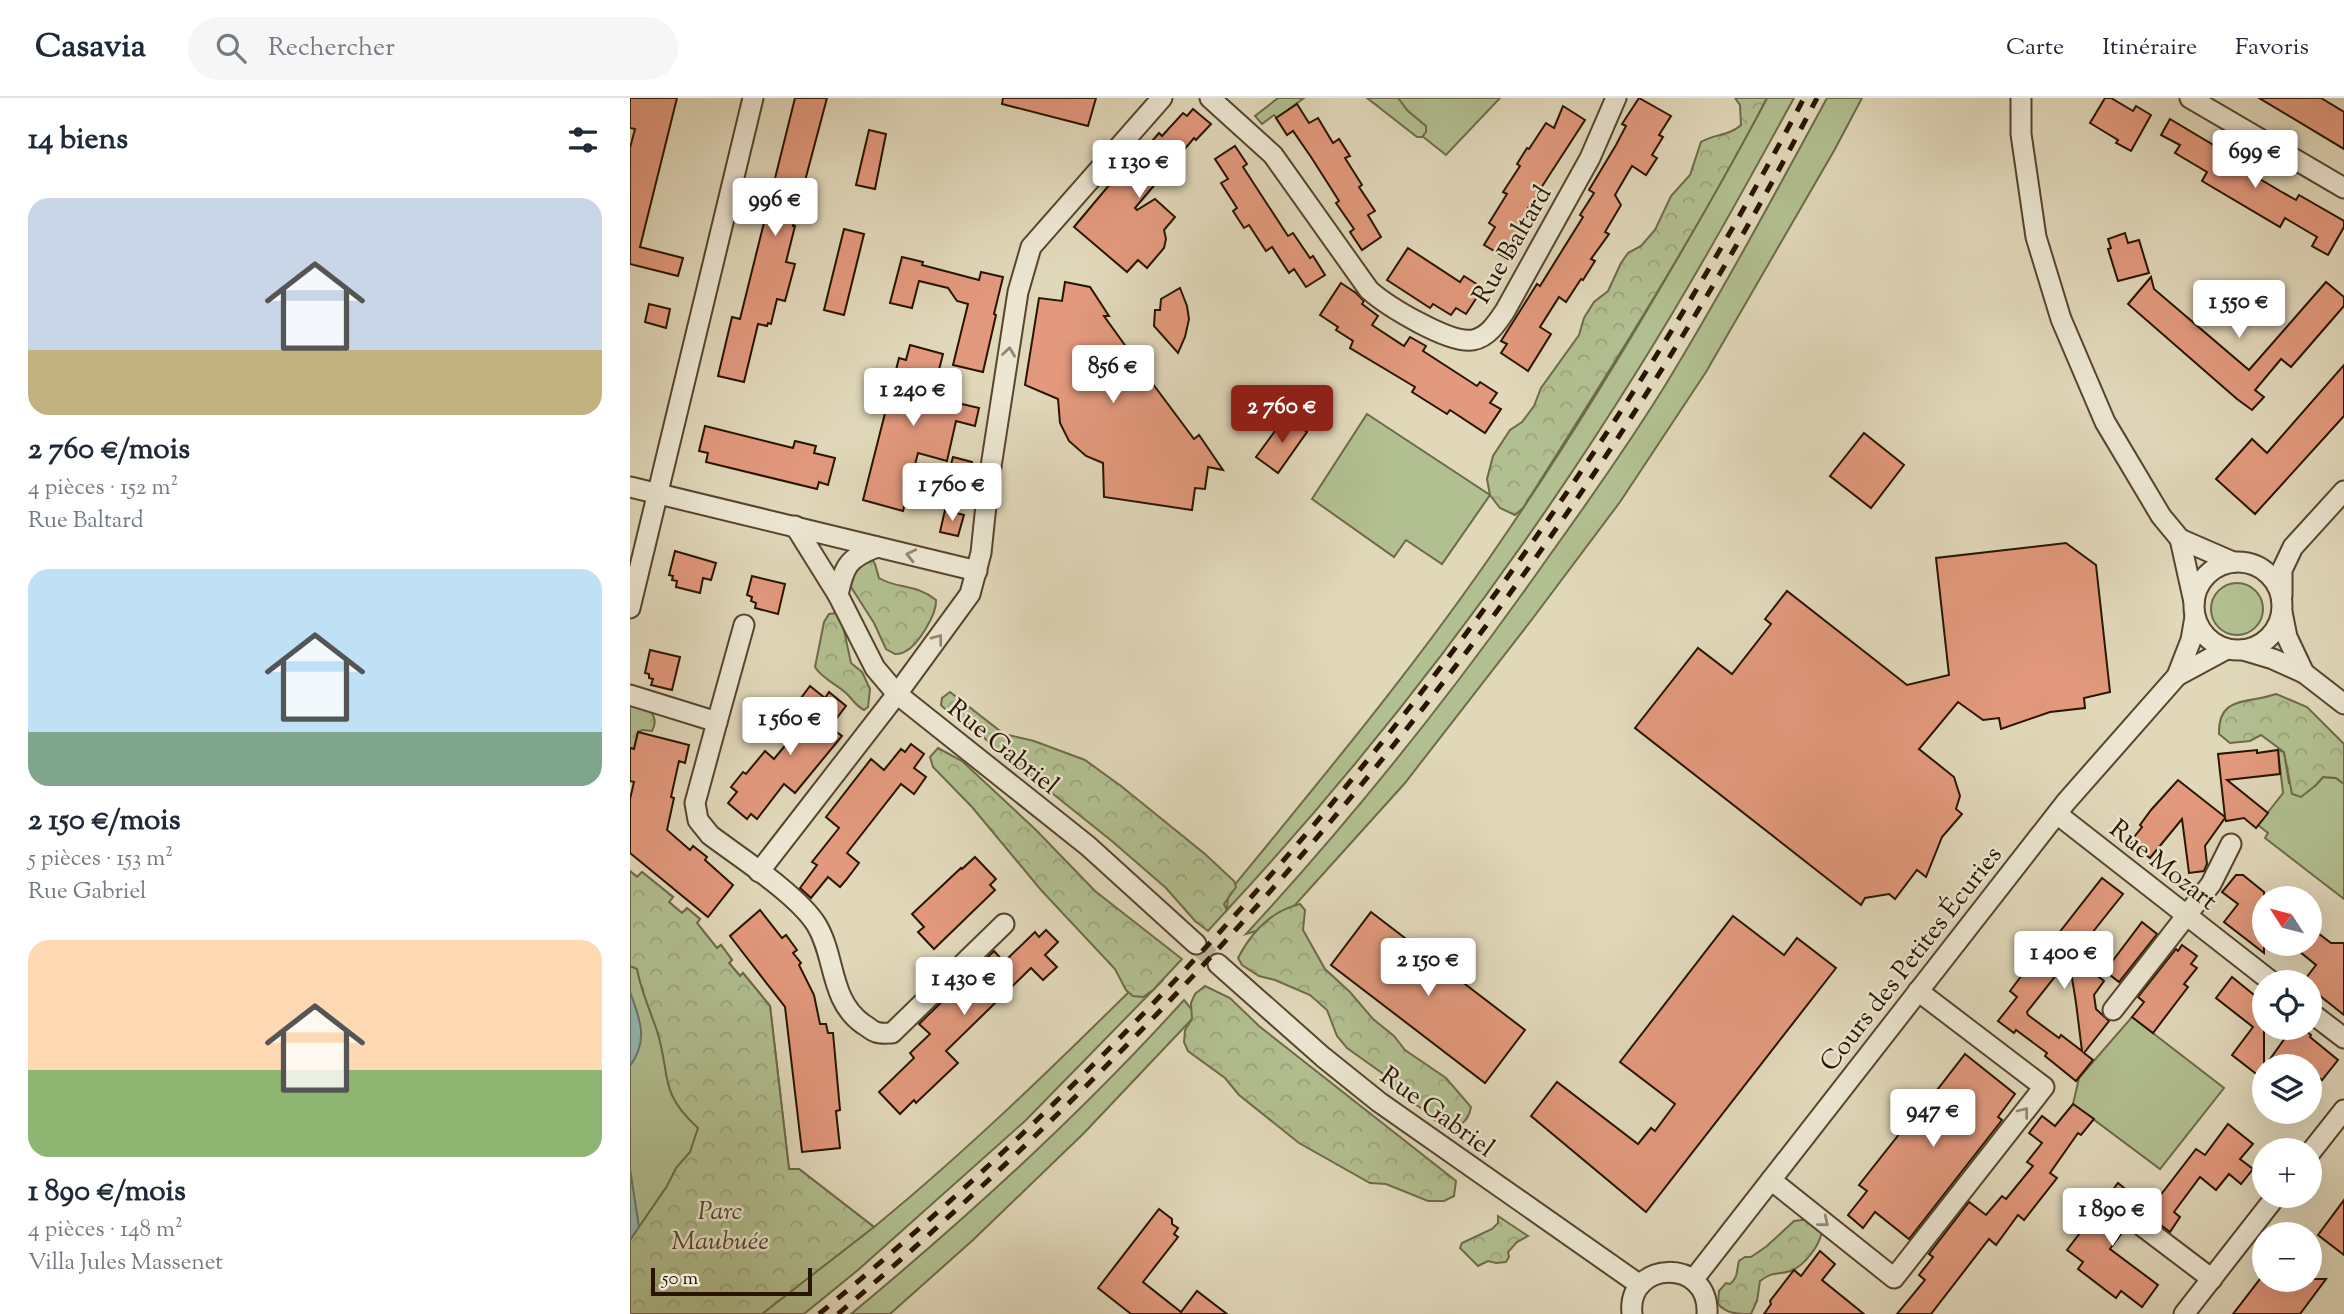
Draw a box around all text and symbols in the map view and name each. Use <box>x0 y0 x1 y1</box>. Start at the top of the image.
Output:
search box <box>188 17 678 80</box>
text: Casavia <box>35 24 146 72</box>
icon: search <box>212 29 250 67</box>
text: Rechercher <box>268 30 395 67</box>
text: Carte <box>2006 31 2064 65</box>
text: Itinéraire <box>2102 31 2197 65</box>
text: Favoris <box>2235 31 2309 65</box>
text: 14 biens <box>28 119 128 162</box>
icon: filters <box>564 121 602 159</box>
pin: 699 € <box>2206 130 2304 190</box>
text: 699 € <box>2229 136 2281 169</box>
pin: 1 130 € <box>1074 140 1204 200</box>
text: 1 130 € <box>1109 146 1169 179</box>
pin: 996 € <box>726 178 824 238</box>
street label: Rue Baltard <box>1464 179 1562 311</box>
text: 996 € <box>749 184 801 217</box>
icon: home <box>252 243 378 369</box>
pin: 1 550 € <box>2174 280 2304 340</box>
text: 1 550 € <box>2209 286 2269 319</box>
pin: 856 € <box>1064 345 1162 405</box>
one-way arrow <box>1001 346 1016 358</box>
text: 856 € <box>1088 351 1138 384</box>
pin: 1 240 € <box>848 368 978 428</box>
text: 1 240 € <box>880 374 946 407</box>
pin: 2 760 € <box>1217 386 1347 445</box>
text: 2 760 € <box>1247 391 1317 424</box>
text: 2 760 €/mois <box>28 429 190 472</box>
pin: 1 760 € <box>887 464 1017 523</box>
text: 1 760 € <box>919 469 985 502</box>
text: 4 pièces · 152 m² <box>28 472 178 505</box>
text: Rue Baltard <box>28 505 144 538</box>
one-way arrow <box>905 549 917 563</box>
icon: home <box>252 614 378 740</box>
one-way arrow <box>929 634 942 647</box>
street label: Rue Gabriel <box>939 691 1066 804</box>
pin: 1 560 € <box>725 698 855 757</box>
text: 1 560 € <box>758 703 822 736</box>
text: 2 150 €/mois <box>28 800 181 843</box>
street label: Rue Mozart <box>2100 812 2225 920</box>
street label: Cours des Petites Écuries <box>1812 839 2012 1080</box>
text: 5 pièces · 153 m² <box>28 843 173 876</box>
text: Rue Gabriel <box>28 876 147 909</box>
north arrow <box>2252 886 2322 956</box>
map controls <box>2252 886 2322 1292</box>
pin: 1 400 € <box>1999 932 2129 991</box>
text: 1 400 € <box>2030 937 2098 970</box>
pin: 2 150 € <box>1363 939 1493 998</box>
text: 2 150 € <box>1397 944 1459 977</box>
pin: 1 430 € <box>899 958 1029 1017</box>
text: 1 430 € <box>932 963 996 996</box>
button: locate <box>2252 970 2322 1040</box>
icon: home <box>252 985 378 1111</box>
button: layers <box>2252 1054 2322 1124</box>
street label: Rue Gabriel <box>1371 1059 1502 1167</box>
pin: 947 € <box>1884 1090 1982 1149</box>
text: 947 € <box>1906 1095 1960 1128</box>
one-way arrow <box>2016 1107 2029 1119</box>
button: + <box>2252 1138 2322 1208</box>
text: 1 890 €/mois <box>28 1171 186 1214</box>
pin: 1 890 € <box>2047 1188 2177 1248</box>
park label: Parc Maubuée <box>671 1194 769 1261</box>
text: 1 890 € <box>2079 1194 2145 1227</box>
text: 4 pièces · 148 m² <box>28 1214 183 1247</box>
one-way arrow <box>1817 1214 1829 1227</box>
button: − <box>2252 1222 2322 1292</box>
text: Villa Jules Massenet <box>28 1247 223 1280</box>
scale bar <box>651 1265 812 1297</box>
text: 50 m <box>662 1266 698 1293</box>

